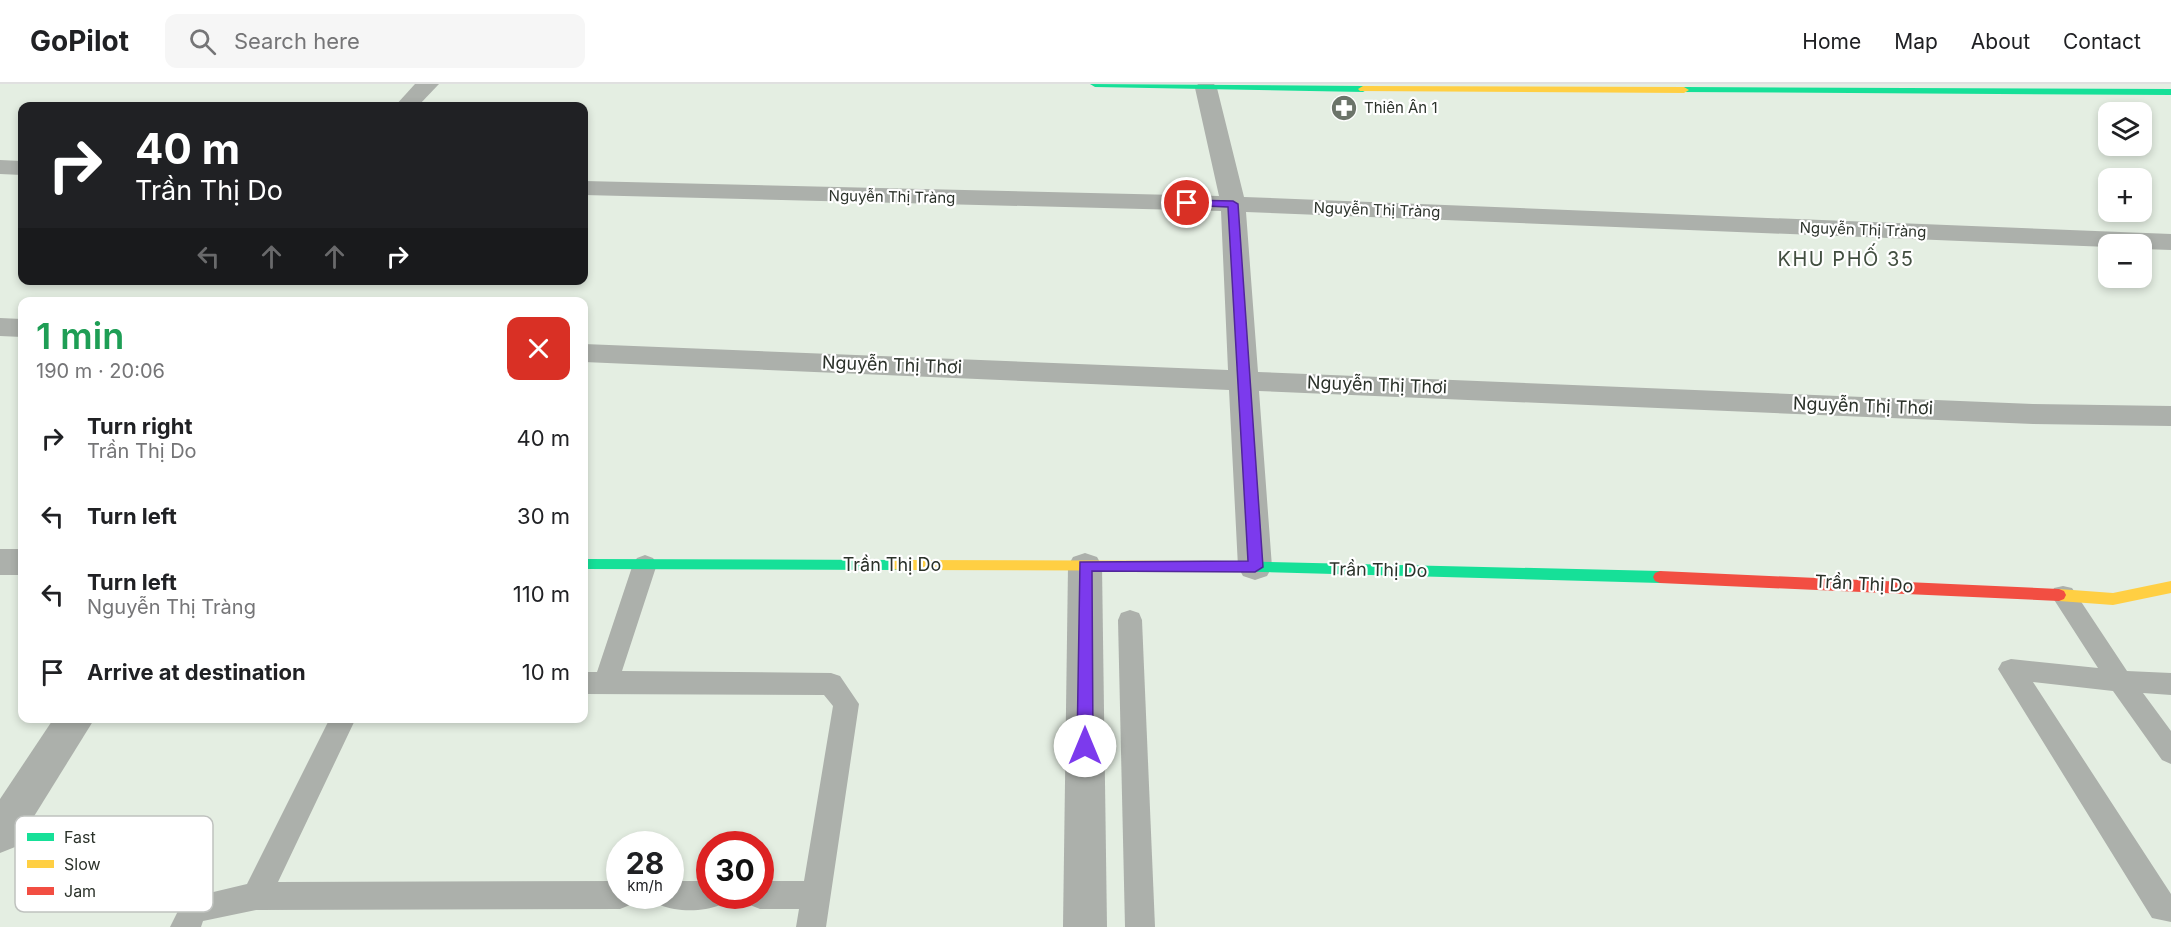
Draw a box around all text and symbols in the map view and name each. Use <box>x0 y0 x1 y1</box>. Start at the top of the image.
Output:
search box <box>165 14 585 68</box>
text: GoPilot <box>30 24 129 58</box>
icon: search <box>186 25 219 58</box>
text: Search here <box>234 28 360 54</box>
text: Home <box>1802 29 1861 54</box>
text: Map <box>1894 29 1938 54</box>
text: About <box>1971 29 2030 54</box>
text: Contact <box>2063 29 2141 54</box>
pharmacy icon: Thiên Ân 1 <box>1329 93 1359 123</box>
place label: Thiên Ân 1 <box>1364 98 1438 117</box>
map controls <box>2098 102 2152 288</box>
button: layers <box>2098 102 2152 156</box>
text: 40 m <box>135 123 240 174</box>
icon: right <box>36 126 114 204</box>
button: + <box>2098 168 2152 222</box>
text: Trần Thị Do <box>135 174 283 207</box>
pin <box>1161 177 1212 228</box>
street label: Nguyễn Thị Tràng <box>829 186 956 207</box>
icon: arrive <box>1170 186 1203 219</box>
street label: Nguyễn Thị Tràng <box>1313 198 1441 221</box>
street label: Nguyễn Thị Tràng <box>1799 218 1927 241</box>
button: − <box>2098 234 2152 288</box>
icon: left <box>192 240 225 273</box>
icon: ahead <box>255 240 288 273</box>
icon: ahead <box>318 240 351 273</box>
icon: right <box>381 240 414 273</box>
district label: KHU PHỐ 35 <box>1778 243 1914 271</box>
text: 1 min <box>36 314 124 358</box>
button: close <box>507 317 570 380</box>
street label: Nguyễn Thị Thơi <box>822 352 962 377</box>
text: 190 m · 20:06 <box>36 359 165 383</box>
street label: Nguyễn Thị Thơi <box>1307 372 1447 397</box>
street label: Nguyễn Thị Thơi <box>1793 393 1933 418</box>
text: Turn right <box>87 413 193 439</box>
icon: right <box>36 422 69 455</box>
text: 40 m <box>516 425 570 451</box>
text: Trần Thị Do <box>87 439 197 463</box>
icon: left <box>36 500 69 533</box>
text: Turn left <box>87 503 177 529</box>
text: 30 m <box>517 503 570 529</box>
street label: Trần Thị Do <box>843 554 941 575</box>
street label: Trần Thị Do <box>1329 558 1428 581</box>
text: Turn left <box>87 569 177 595</box>
street label: Trần Thị Do <box>1814 570 1914 597</box>
icon: left <box>36 578 69 611</box>
text: 110 m <box>513 581 570 607</box>
text: Nguyễn Thị Tràng <box>87 595 256 619</box>
icon: arrive <box>36 656 69 689</box>
text: Arrive at destination <box>87 659 306 685</box>
text: 10 m <box>522 659 570 685</box>
position arrow <box>1053 714 1117 778</box>
legend <box>15 816 213 912</box>
text: Fast <box>64 827 96 847</box>
speed limit sign: 30 <box>696 831 774 909</box>
text: 28 <box>626 845 664 881</box>
text: Slow <box>64 854 101 874</box>
text: km/h <box>627 876 663 895</box>
text: Jam <box>64 881 96 901</box>

